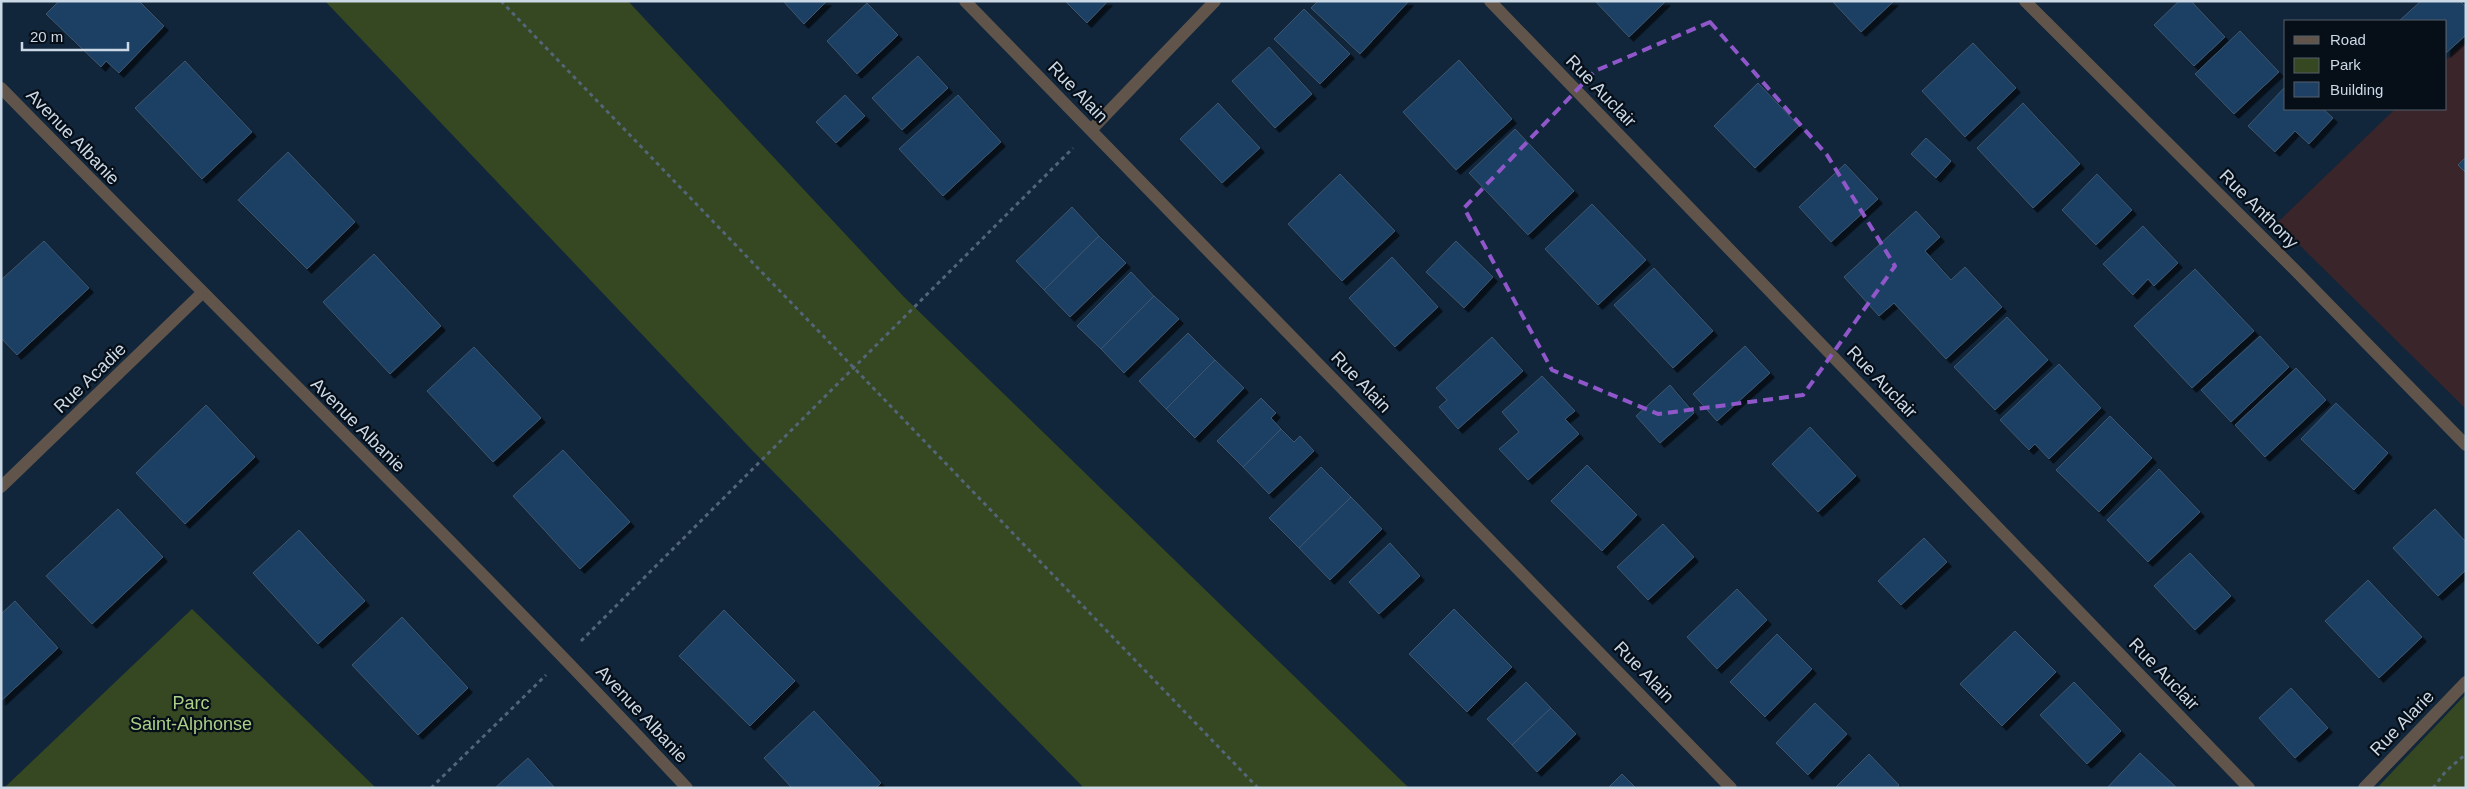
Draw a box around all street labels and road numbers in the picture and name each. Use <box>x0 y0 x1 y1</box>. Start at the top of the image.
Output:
street label: Rue Auclair <box>1562 51 1640 131</box>
street label: Rue Alain <box>1044 57 1112 127</box>
street label: Avenue Albanie <box>22 85 124 189</box>
street label: Rue Anthony <box>2215 165 2303 253</box>
street label: Rue Acadie <box>50 339 130 417</box>
street label: Rue Auclair <box>1843 342 1921 422</box>
street label: Rue Alain <box>1327 347 1395 417</box>
street label: Avenue Albanie <box>307 374 409 476</box>
street label: Rue Auclair <box>2125 634 2203 714</box>
street label: Rue Alain <box>1610 637 1678 707</box>
street label: Avenue Albanie <box>592 662 692 766</box>
street label: Rue Alarie <box>2366 686 2438 760</box>

